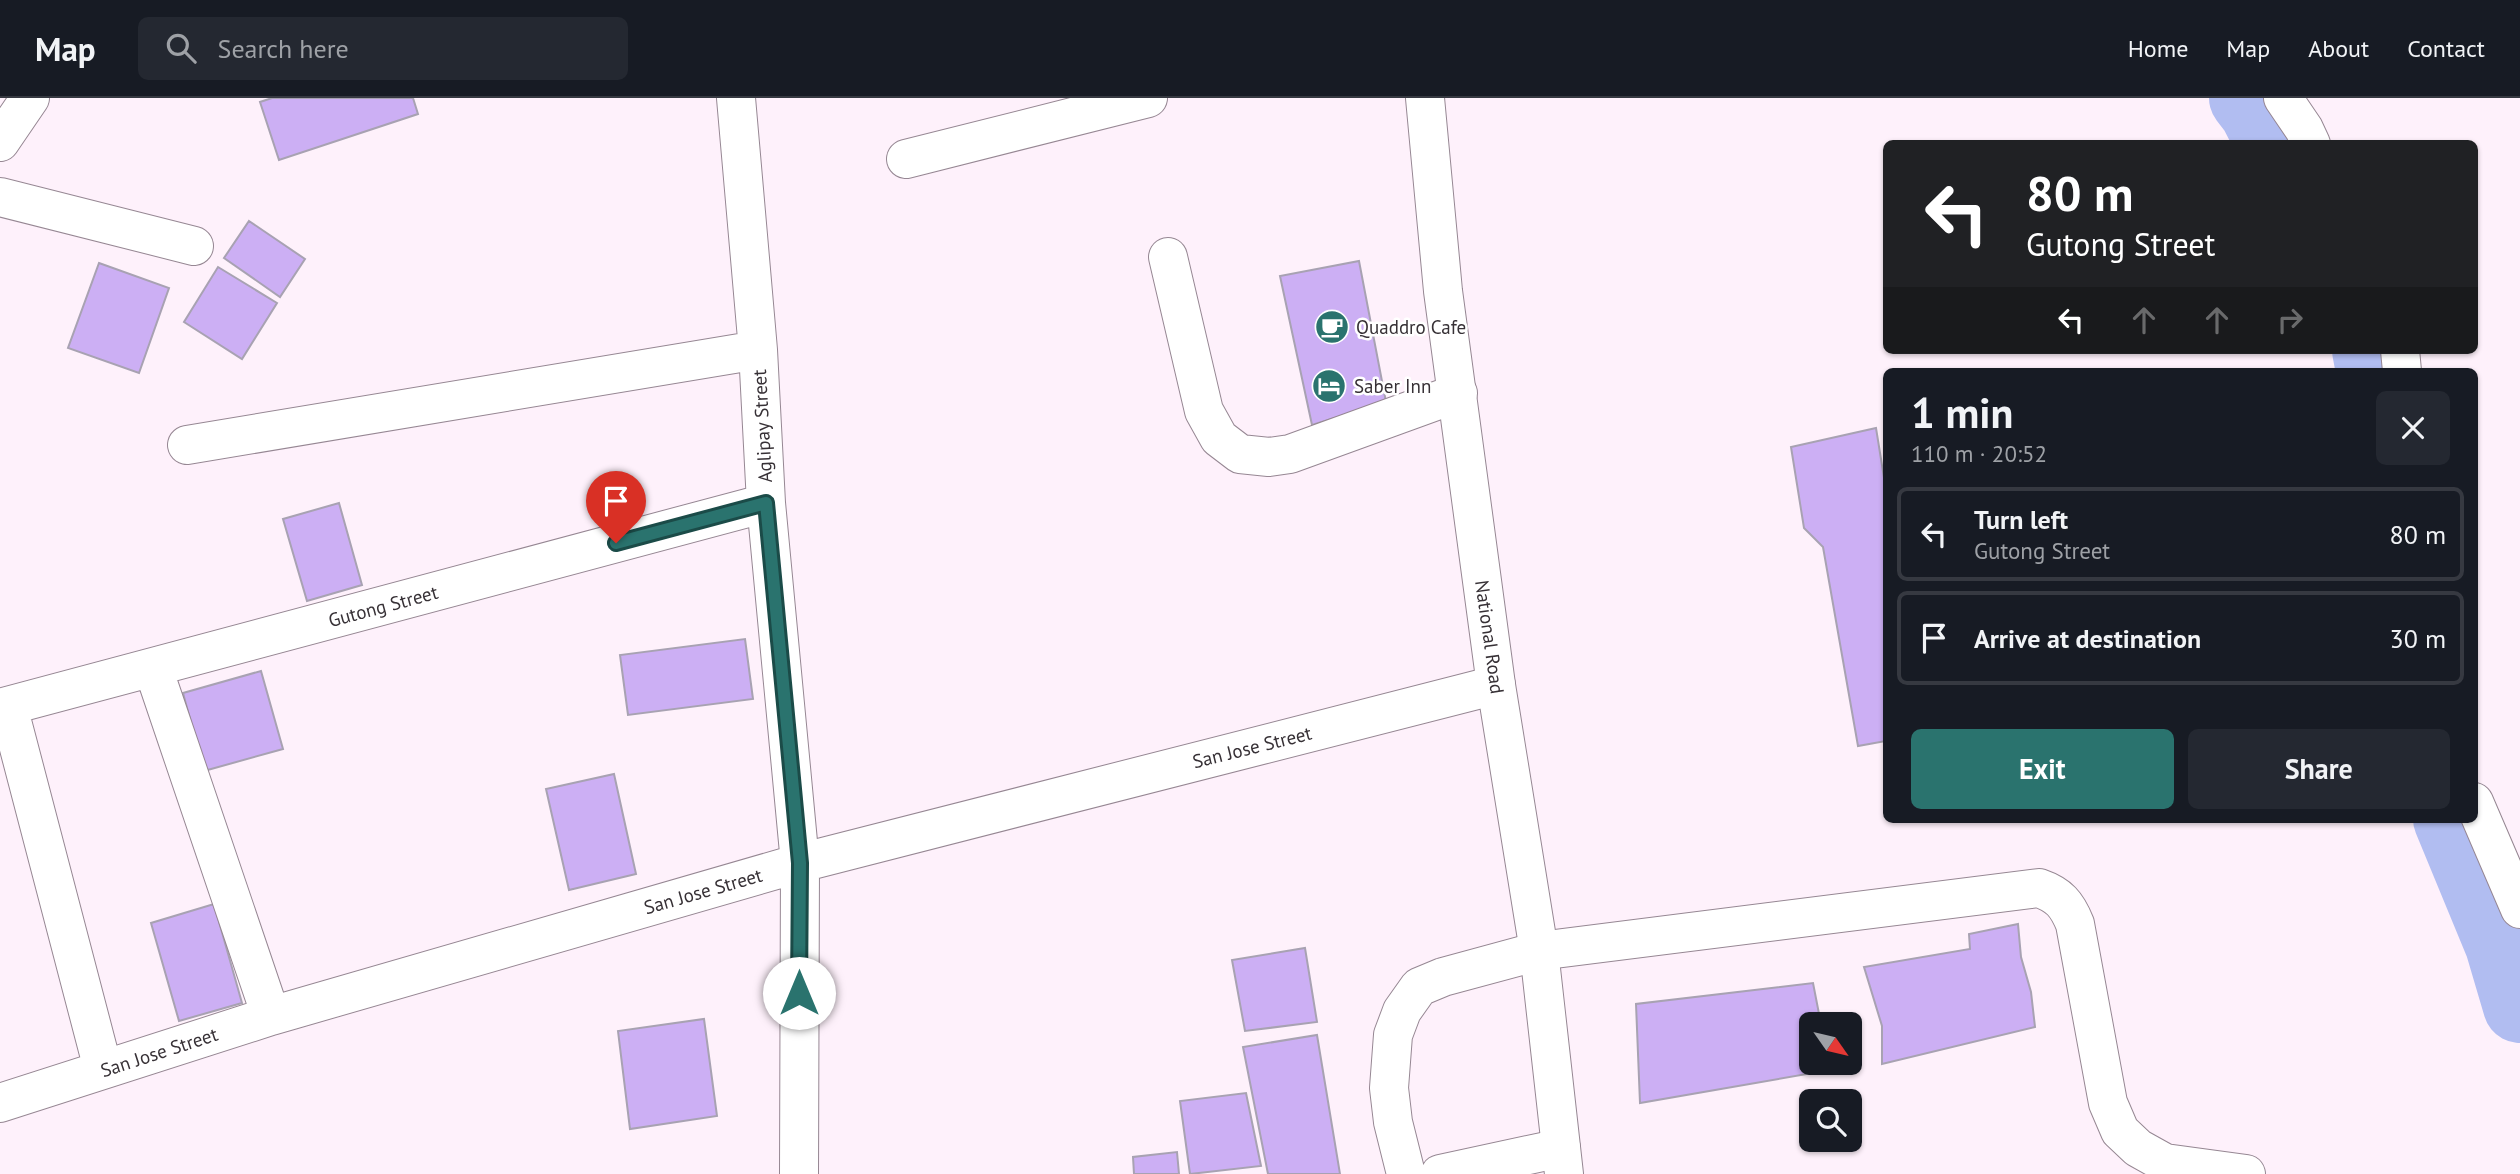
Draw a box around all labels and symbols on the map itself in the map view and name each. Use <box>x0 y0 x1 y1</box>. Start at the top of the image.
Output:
cafe icon: Quaddro Cafe <box>1313 308 1351 346</box>
place label: Quaddro Cafe <box>1356 315 1466 339</box>
hotel icon: Saber Inn <box>1310 367 1348 405</box>
street label: Aglipay Street <box>747 368 777 483</box>
place label: Saber Inn <box>1354 374 1431 398</box>
pin <box>586 471 646 543</box>
street label: National Road <box>1470 579 1510 695</box>
street label: Gutong Street <box>326 580 441 632</box>
street label: San Jose Street <box>1190 720 1315 773</box>
street label: San Jose Street <box>641 863 765 919</box>
position arrow <box>762 956 836 1030</box>
north arrow <box>1799 1012 1862 1074</box>
street label: San Jose Street <box>97 1022 221 1082</box>

